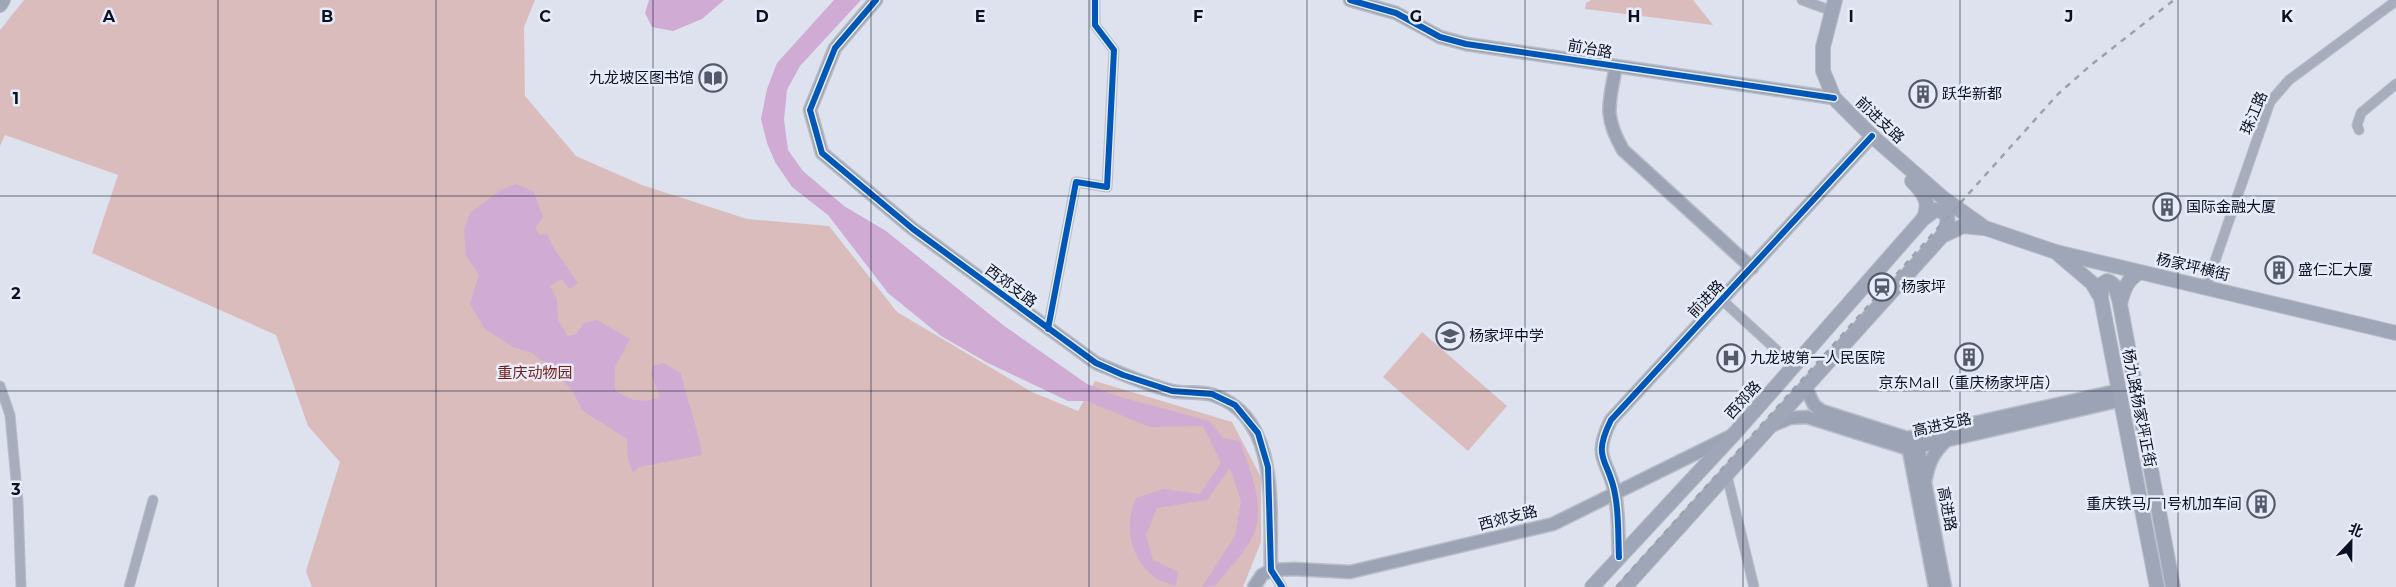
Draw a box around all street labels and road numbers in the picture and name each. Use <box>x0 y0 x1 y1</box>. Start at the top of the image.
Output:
street label: 前冶路 <box>1566 35 1614 62</box>
street label: 珠江路 <box>2236 88 2271 137</box>
street label: 前进支路 <box>1852 92 1909 147</box>
street label: 杨家坪横街 <box>2154 249 2232 284</box>
street label: 西郊支路 <box>982 260 1041 311</box>
street label: 前进路 <box>1683 276 1728 322</box>
street label: 杨九路杨家坪正街 <box>2119 347 2160 469</box>
street label: 西郊路 <box>1721 377 1765 423</box>
street label: 高进支路 <box>1911 409 1973 441</box>
street label: 高进路 <box>1934 485 1961 533</box>
street label: 西郊支路 <box>1476 501 1539 534</box>

